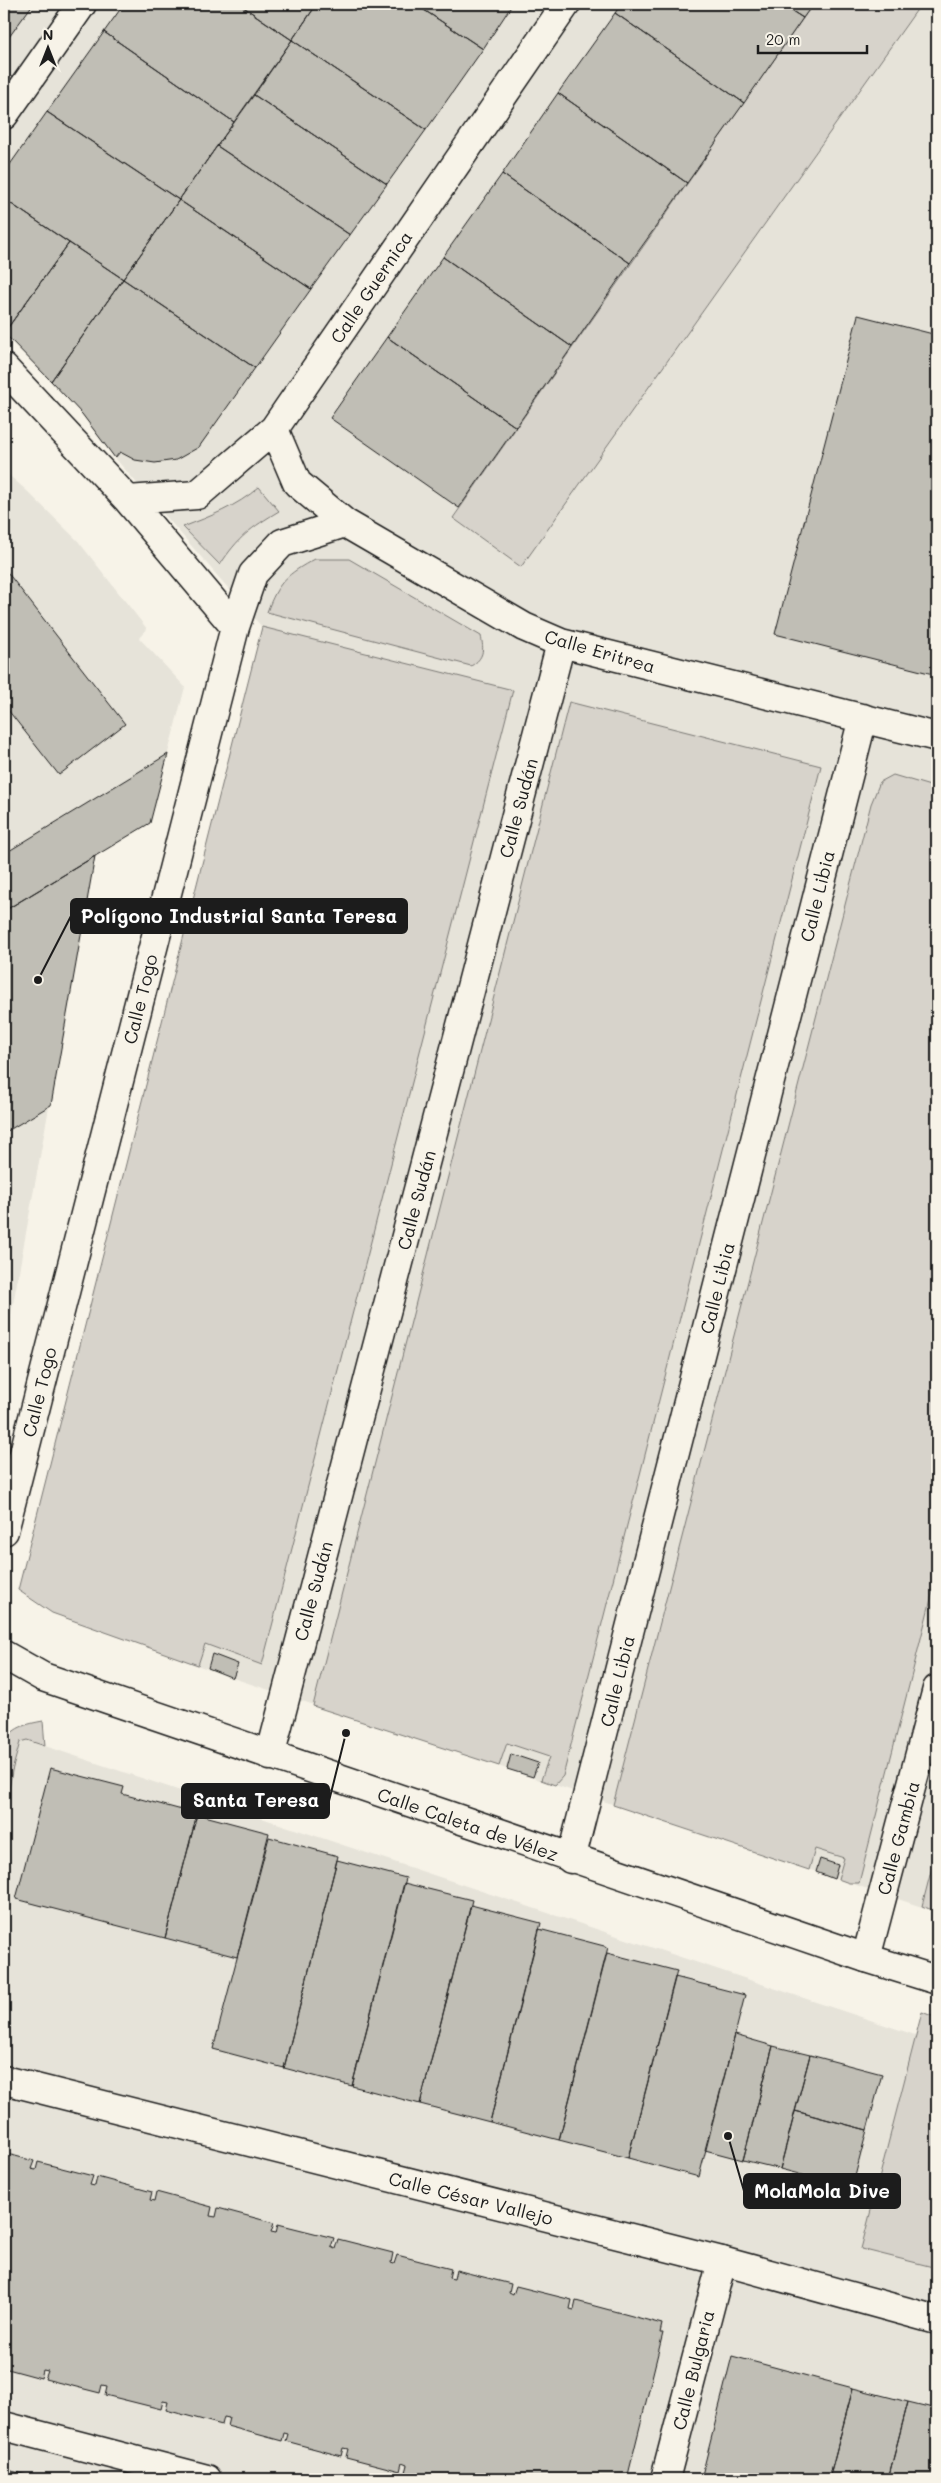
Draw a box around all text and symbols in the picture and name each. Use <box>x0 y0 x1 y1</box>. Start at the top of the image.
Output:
north arrow <box>22 22 72 72</box>
scale bar <box>758 22 867 54</box>
text: N <box>43 25 53 44</box>
text: 20 m <box>766 29 800 49</box>
street label: Calle Guernica <box>325 226 417 348</box>
street label: Calle Eritrea <box>542 624 658 678</box>
street label: Calle Sudán <box>493 755 543 861</box>
street label: Calle Libia <box>794 848 840 944</box>
callout: Polígono Industrial Santa Teresa <box>71 899 407 933</box>
text: Polígono Industrial Santa Teresa <box>81 903 397 928</box>
street label: Calle Togo <box>117 951 163 1046</box>
street label: Calle Sudán <box>391 1147 441 1253</box>
street label: Calle Libia <box>694 1240 740 1336</box>
street label: Calle Togo <box>16 1344 62 1439</box>
street label: Calle Sudán <box>288 1538 338 1644</box>
street label: Calle Libia <box>594 1633 640 1729</box>
street label: Calle Gambia <box>871 1778 925 1898</box>
street label: Calle Caleta de Vélez <box>374 1782 562 1866</box>
callout: Santa Teresa <box>182 1784 329 1818</box>
text: Santa Teresa <box>193 1787 319 1812</box>
street label: Calle César Vallejo <box>386 2166 556 2230</box>
callout: MolaMola Dive <box>744 2174 900 2208</box>
text: MolaMola Dive <box>754 2178 890 2203</box>
street label: Calle Bulgaria <box>666 2307 720 2433</box>

